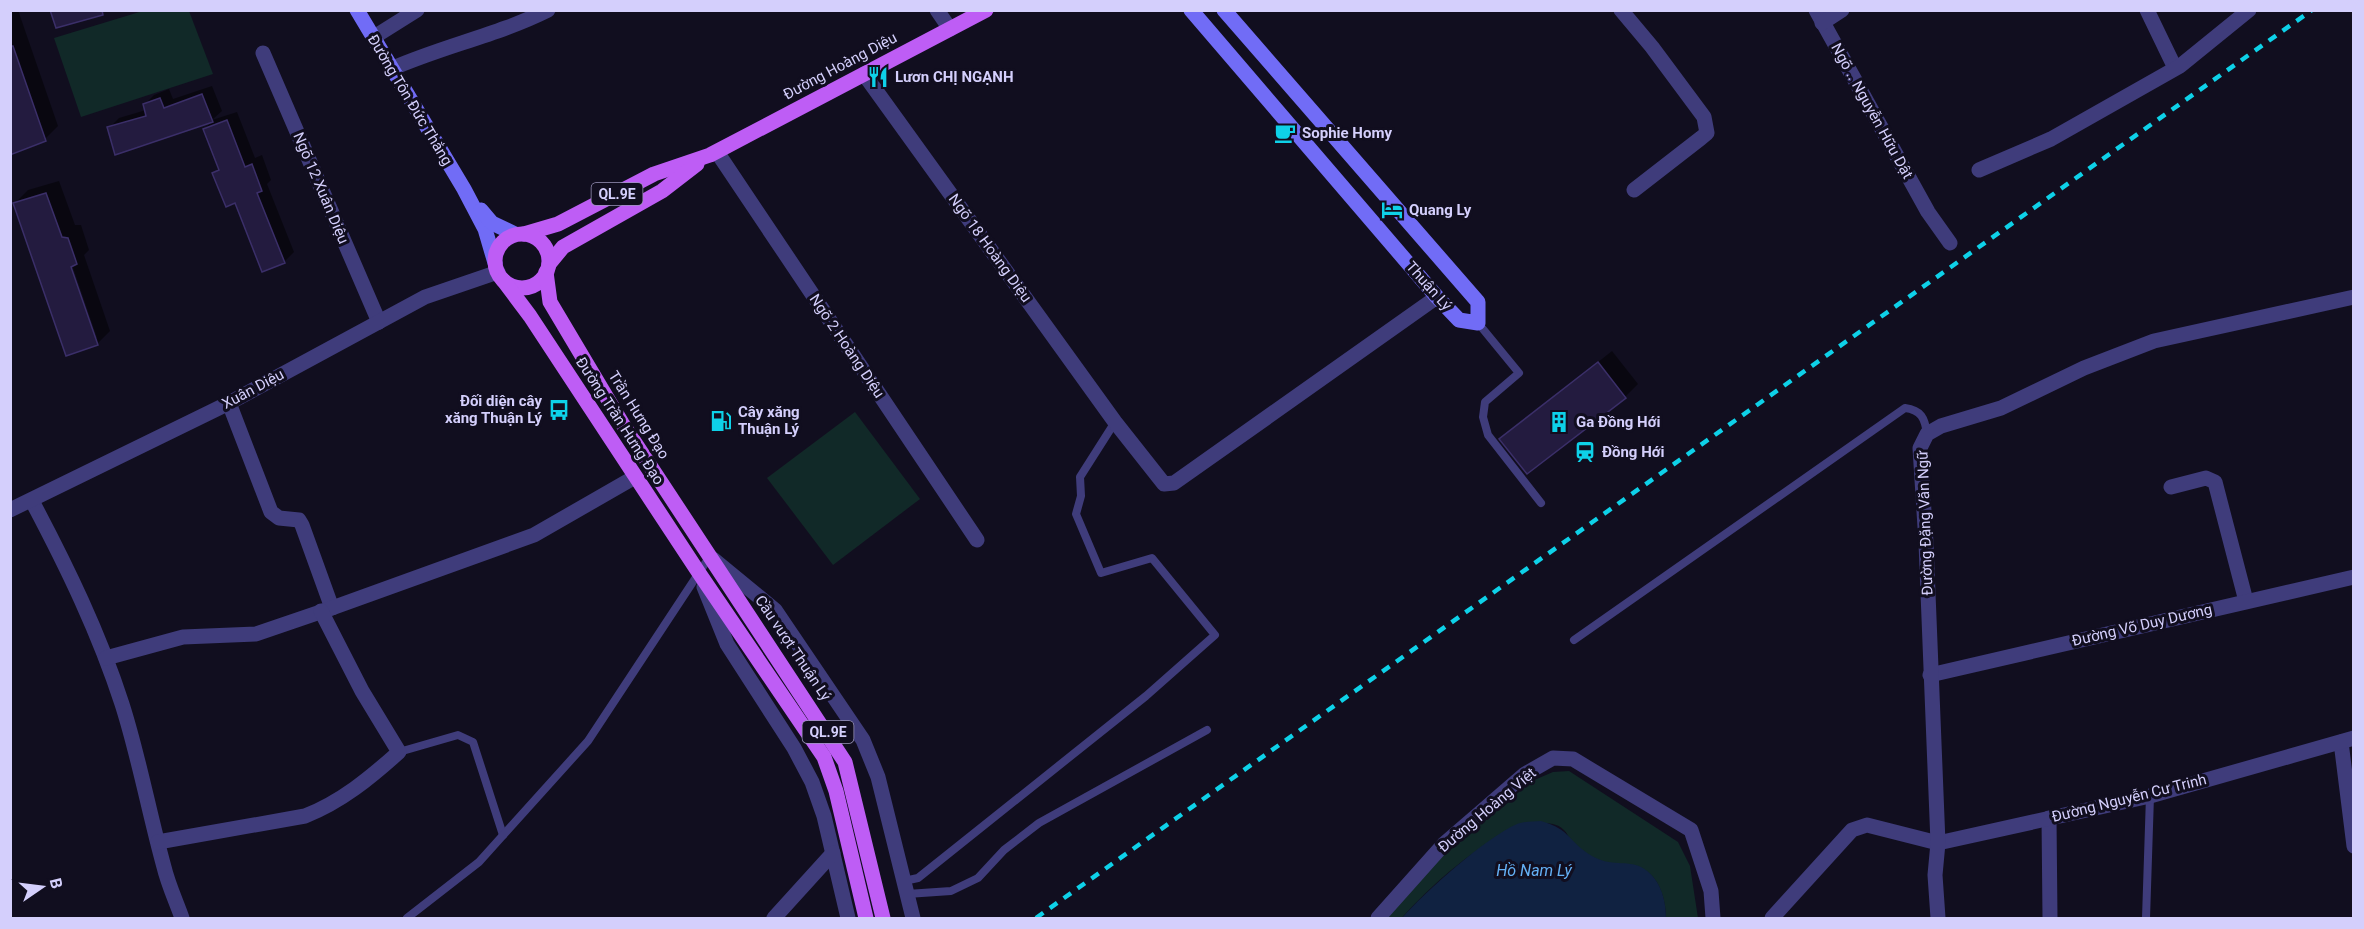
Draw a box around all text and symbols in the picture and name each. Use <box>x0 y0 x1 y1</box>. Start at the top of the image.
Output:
street label: Đường Hoàng Diệu <box>780 28 900 104</box>
street label: Đường Tôn Đức Thắng <box>364 31 456 169</box>
street label: Ngõ .. Nguyễn Hữu Dật <box>1827 40 1917 182</box>
restaurant icon: Lươn CHỊ NGẠNH <box>866 65 890 89</box>
place label: Lươn CHỊ NGẠNH <box>895 68 1013 86</box>
cafe icon: Sophie Homy <box>1273 121 1297 145</box>
place label: Sophie Homy <box>1302 124 1392 142</box>
street label: Ngõ 12 Xuân Diệu <box>289 130 353 246</box>
road number: QL.9E <box>592 183 642 205</box>
street label: Ngõ 18 Hoàng Diệu <box>945 190 1035 306</box>
hotel icon: Quang Ly <box>1380 198 1404 222</box>
place label: Quang Ly <box>1409 201 1472 219</box>
street label: Thuận Lý <box>1402 258 1456 314</box>
street label: Ngõ 2 Hoàng Diệu <box>806 291 888 401</box>
street label: Đường Trần Hưng Đạo <box>572 354 668 488</box>
street label: Xuân Diệu <box>219 365 287 413</box>
street label: Trần Hưng Đạo <box>605 368 673 462</box>
place label: Đối diện cây xăng Thuận Lý <box>445 392 542 427</box>
bus stop icon: Đối diện cây xăng Thuận Lý <box>547 398 571 422</box>
place label: Cây xăng Thuận Lý <box>738 403 800 438</box>
fuel station icon: Cây xăng Thuận Lý <box>709 409 733 433</box>
building icon: Ga Đồng Hới <box>1547 410 1571 434</box>
place label: Ga Đồng Hới <box>1576 413 1660 431</box>
station icon: Đồng Hới <box>1573 440 1597 464</box>
place label: Đồng Hới <box>1602 443 1664 461</box>
street label: Đường Đặng Văn Ngữ <box>1913 450 1937 596</box>
street label: Cầu vượt Thuận Lý <box>751 592 835 704</box>
street label: Đường Võ Duy Dương <box>2070 600 2214 650</box>
road number: QL.9E <box>802 721 854 743</box>
street label: Đường Hoàng Việt <box>1434 764 1540 856</box>
street label: Đường Nguyễn Cư Trinh <box>2050 770 2208 826</box>
north arrow <box>12 857 72 917</box>
water label: Hồ Nam Lý <box>1496 861 1572 880</box>
text: B <box>46 876 67 891</box>

